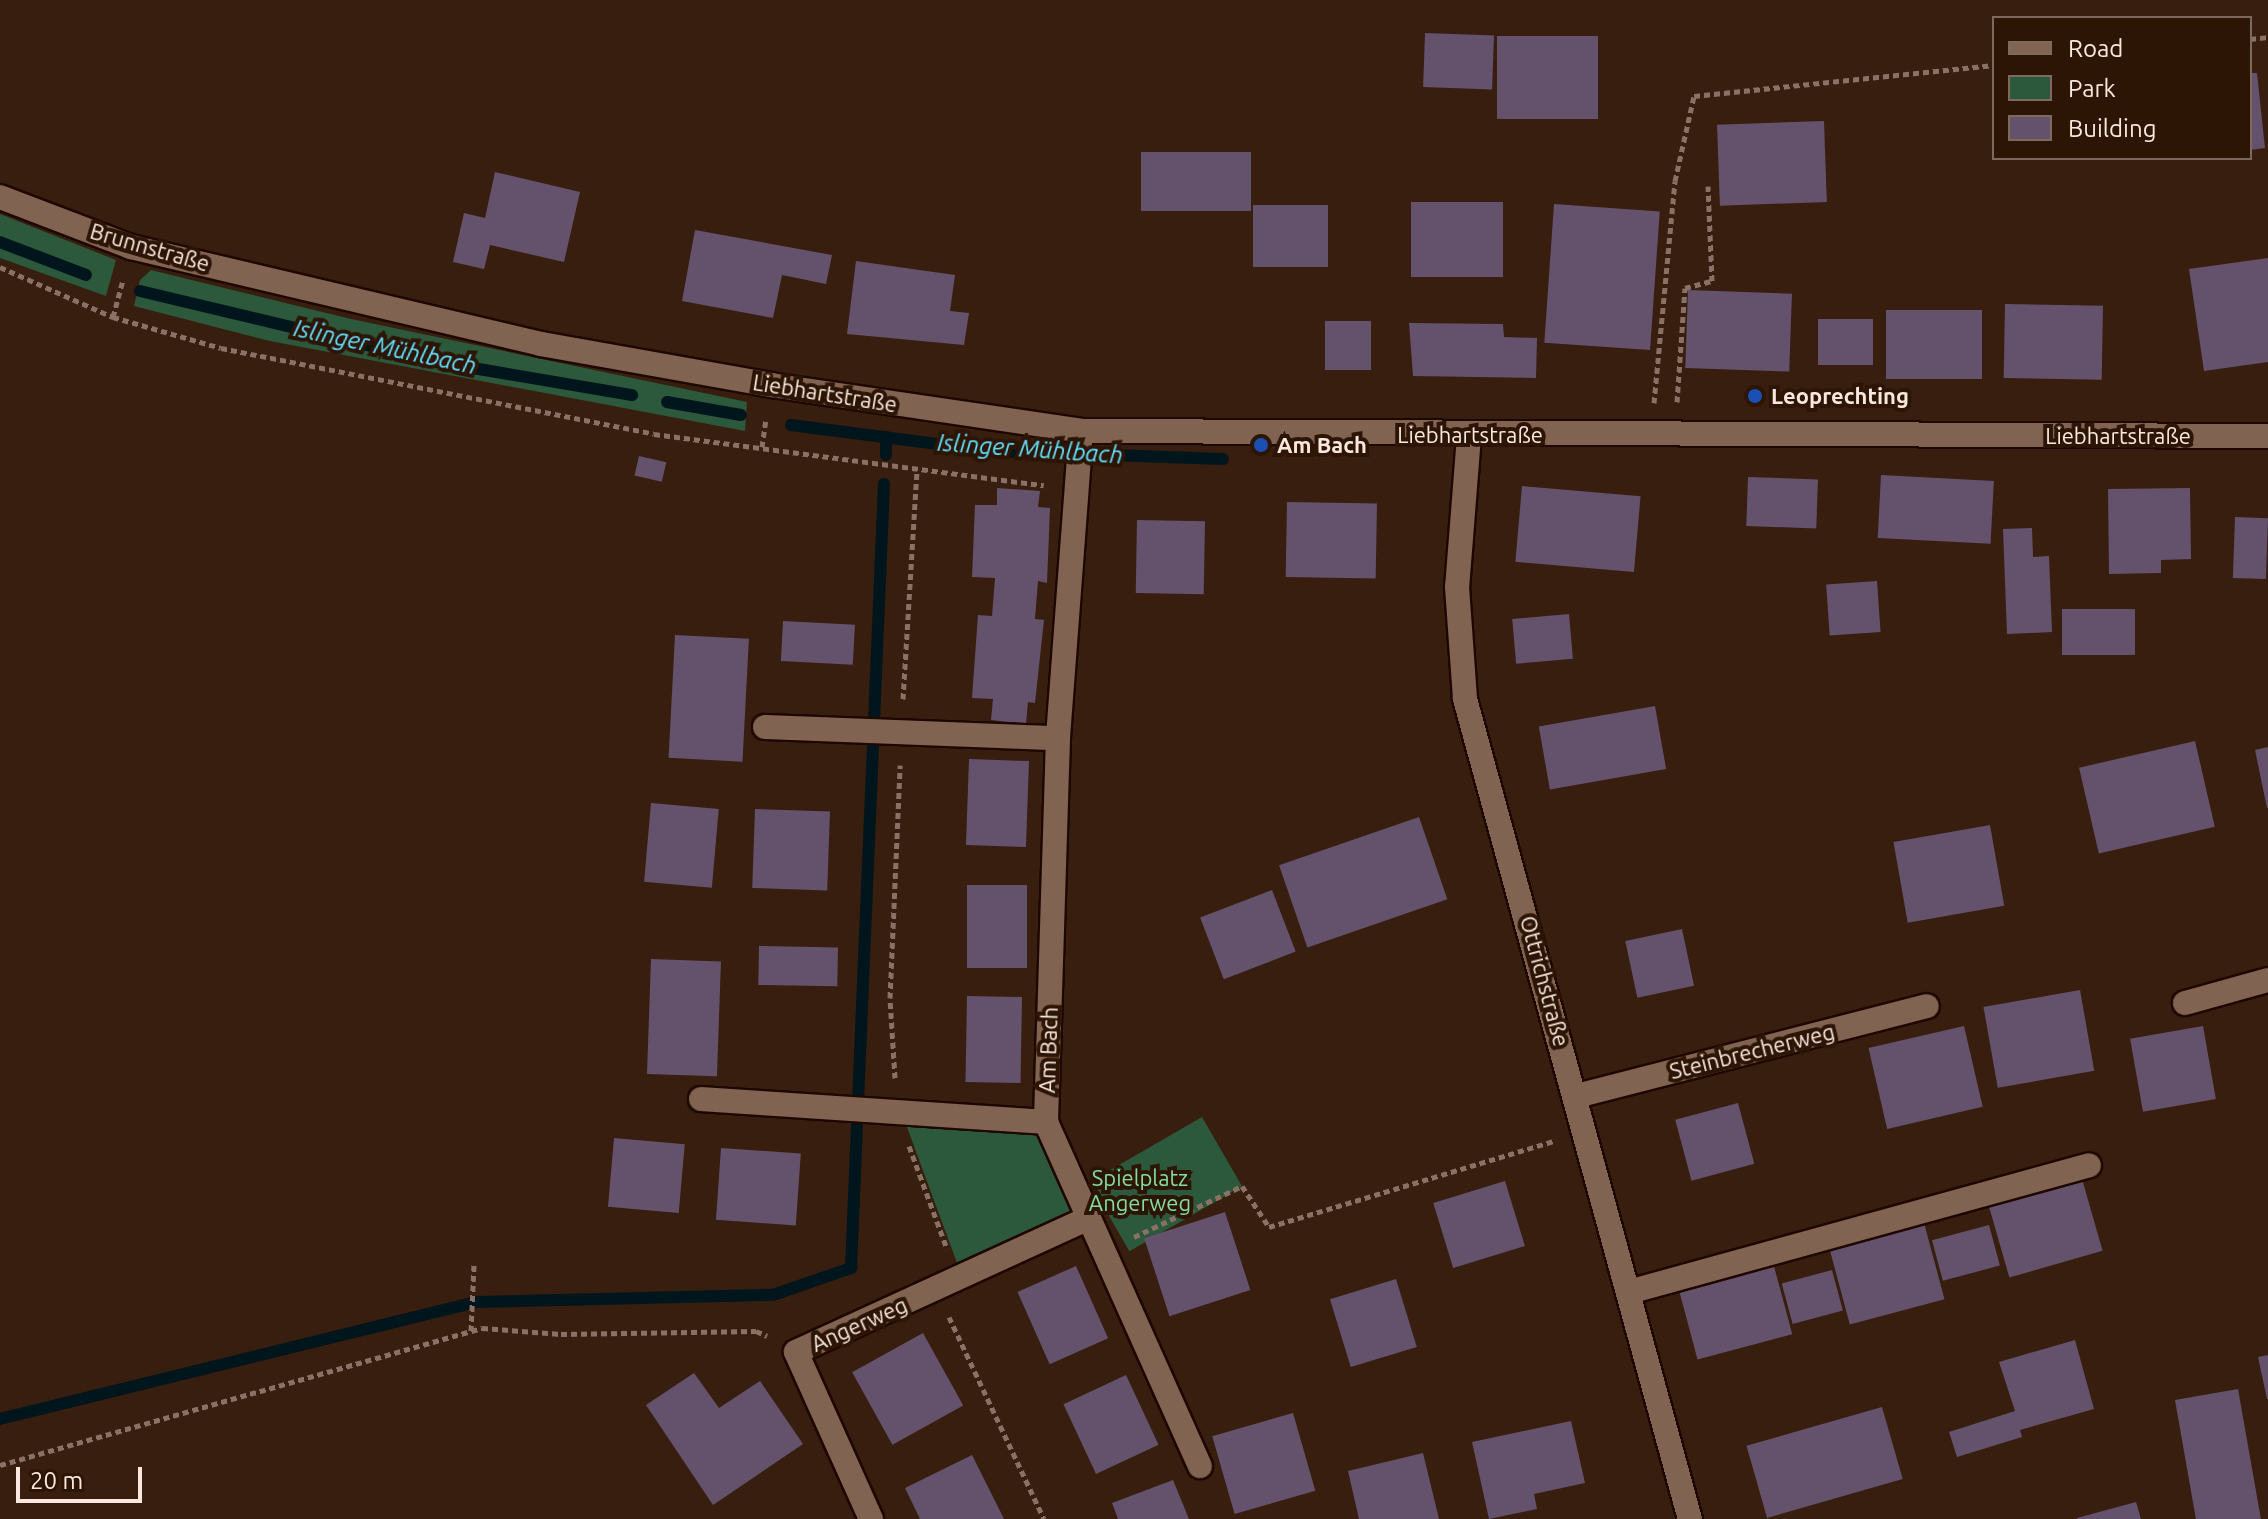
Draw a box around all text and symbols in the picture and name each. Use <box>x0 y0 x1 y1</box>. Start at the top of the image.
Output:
legend <box>1992 16 2252 160</box>
text: Road <box>2068 35 2123 62</box>
text: Park <box>2068 75 2116 102</box>
text: Building <box>2068 115 2156 142</box>
street label: Brunnstraße <box>87 217 213 277</box>
water label: Islinger Mühlbach <box>291 314 479 380</box>
street label: Liebhartstraße <box>751 369 899 417</box>
place label: Leoprechting <box>1771 383 1909 409</box>
marker: Leoprechting <box>1746 387 1764 405</box>
street label: Liebhartstraße <box>1397 422 1543 448</box>
street label: Liebhartstraße <box>2045 423 2191 449</box>
water label: Islinger Mühlbach <box>936 428 1124 470</box>
place label: Am Bach <box>1277 432 1367 458</box>
marker: Am Bach <box>1252 436 1270 454</box>
street label: Ottrichstraße <box>1515 913 1575 1049</box>
street label: Am Bach <box>1033 1006 1063 1094</box>
street label: Steinbrecherweg <box>1667 1018 1837 1084</box>
park label: Spielplatz Angerweg <box>1089 1164 1191 1216</box>
street label: Angerweg <box>807 1291 911 1357</box>
scale bar <box>20 1451 146 1501</box>
text: 20 m <box>30 1467 83 1494</box>

